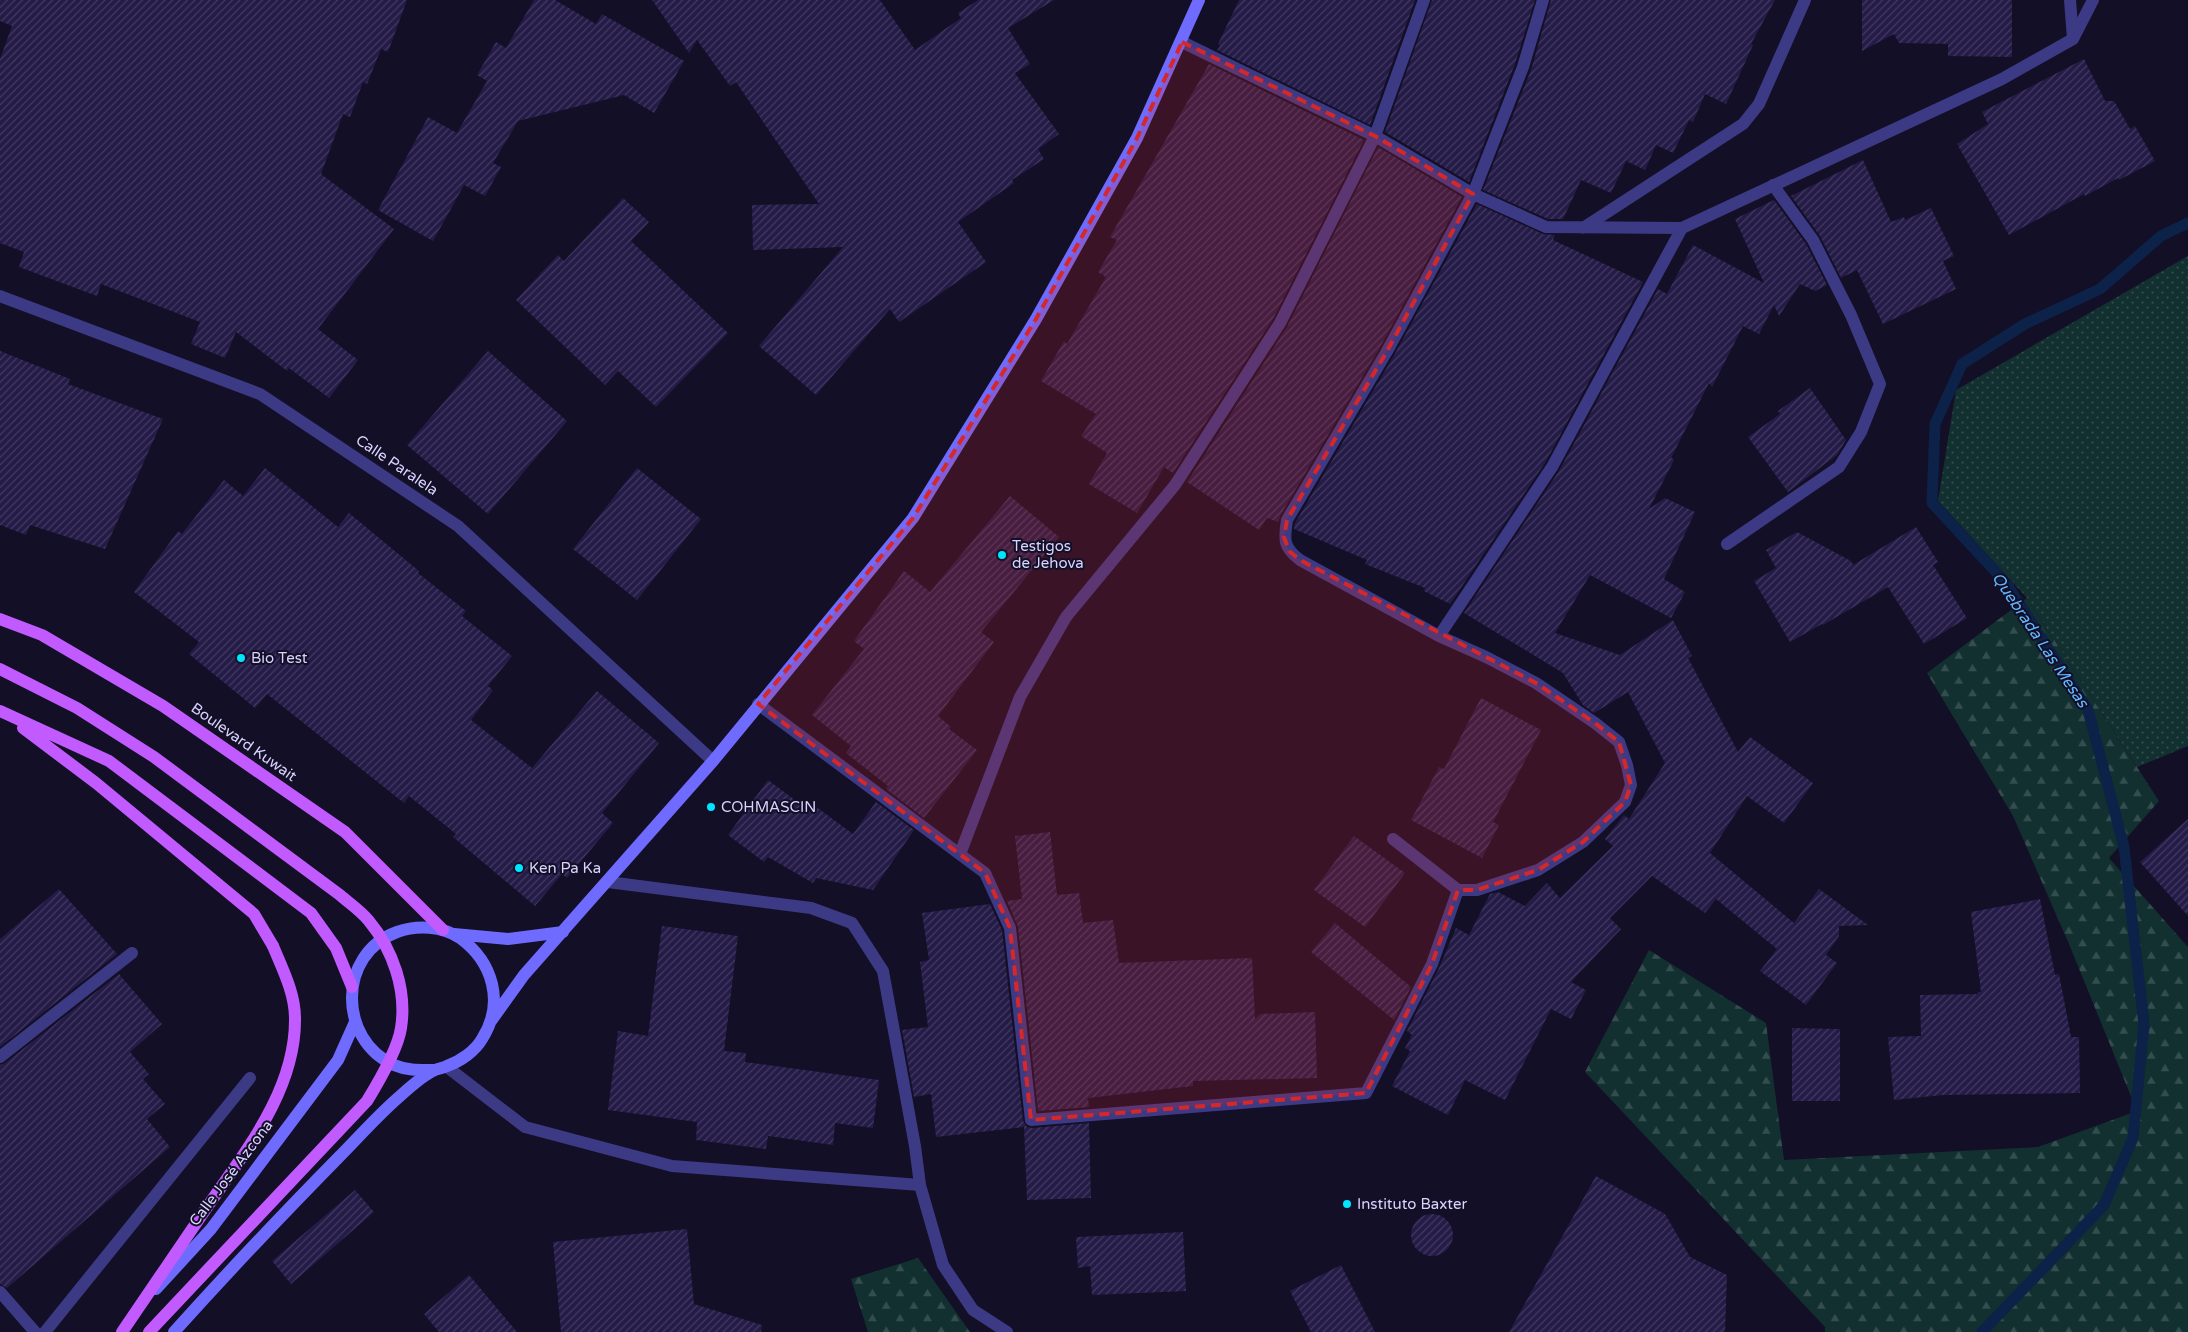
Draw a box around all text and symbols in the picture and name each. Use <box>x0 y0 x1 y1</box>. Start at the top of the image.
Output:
street label: Calle Paralela <box>352 431 442 499</box>
place label: Testigos de Jehova <box>1012 537 1084 572</box>
marker: Testigos de Jehova <box>996 549 1008 561</box>
water label: Quebrada Las Mesas <box>1987 569 2093 713</box>
place label: Bio Test <box>251 649 308 667</box>
marker: Bio Test <box>235 652 247 664</box>
street label: Boulevard Kuwait <box>188 699 300 785</box>
place label: COHMASCIN <box>721 798 816 816</box>
marker: COHMASCIN <box>705 801 717 813</box>
place label: Ken Pa Ka <box>529 859 601 877</box>
marker: Ken Pa Ka <box>513 862 525 874</box>
street label: Calle José Azcona <box>185 1117 277 1229</box>
place label: Instituto Baxter <box>1357 1195 1467 1213</box>
marker: Instituto Baxter <box>1341 1198 1353 1210</box>

